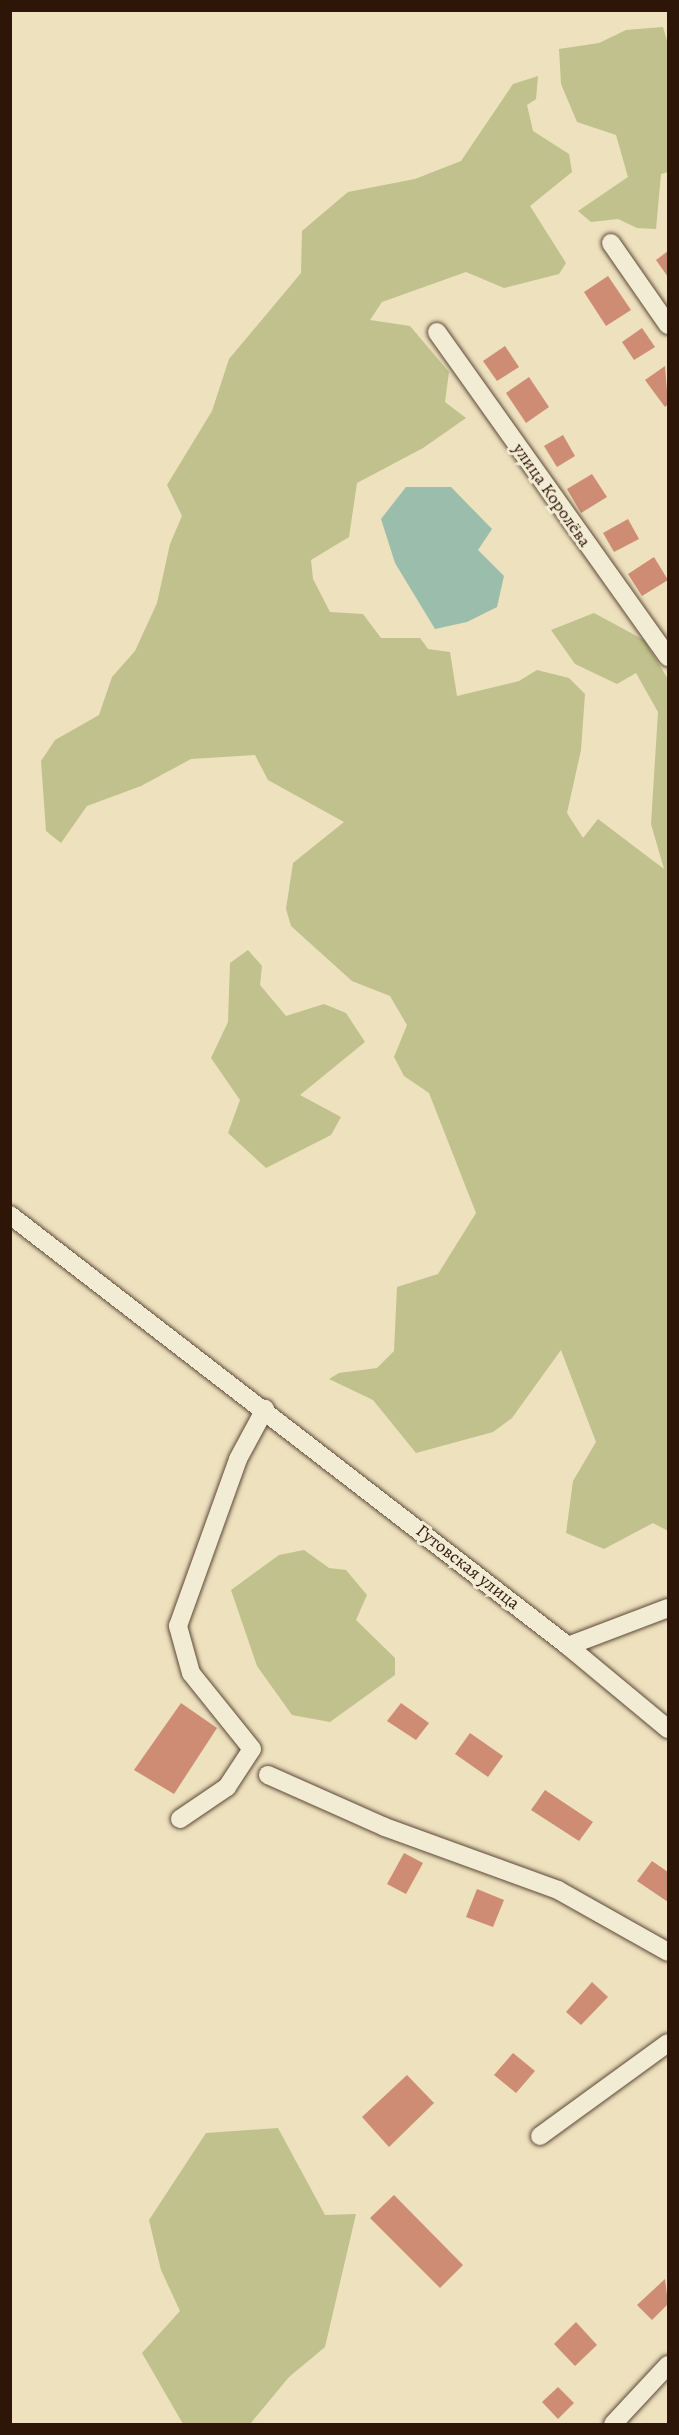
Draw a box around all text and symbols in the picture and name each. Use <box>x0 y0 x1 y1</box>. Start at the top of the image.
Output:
street label: улица Королёва <box>508 439 596 551</box>
street label: Гутовская улица <box>412 1520 524 1614</box>

